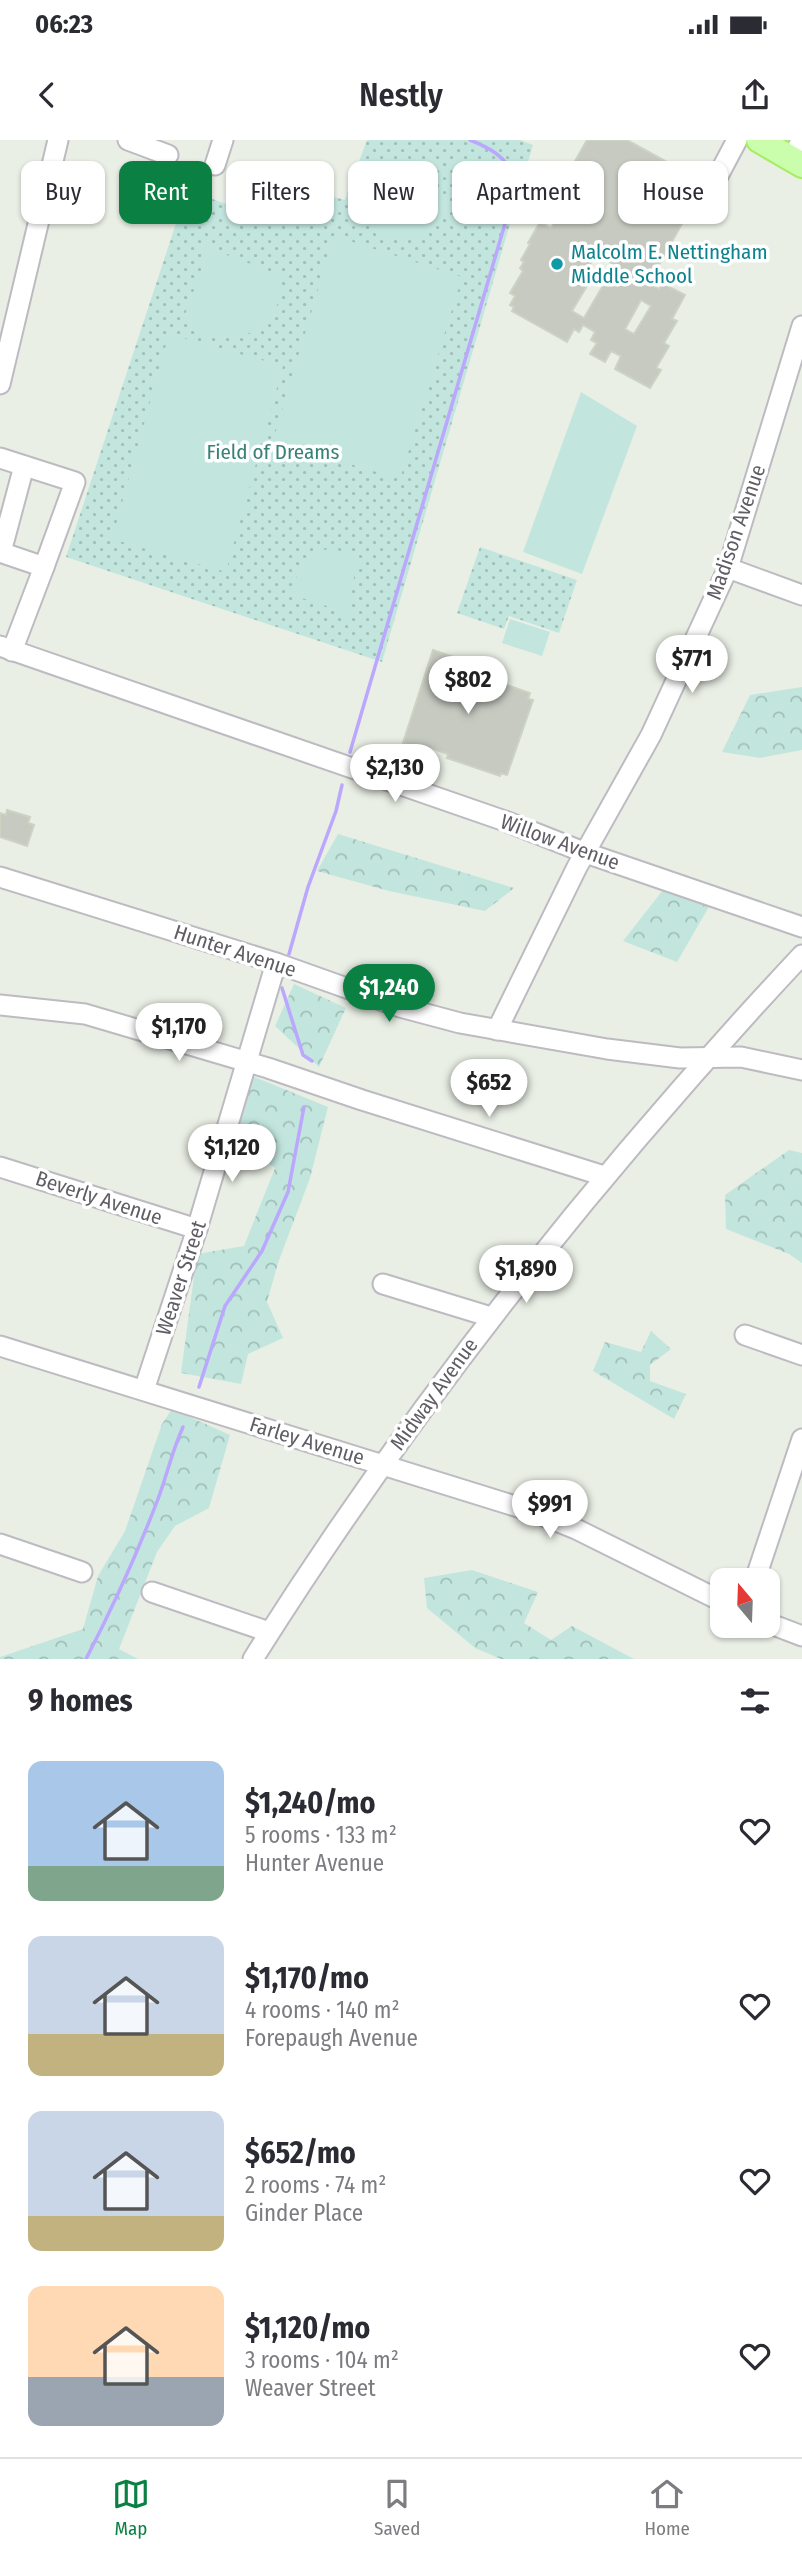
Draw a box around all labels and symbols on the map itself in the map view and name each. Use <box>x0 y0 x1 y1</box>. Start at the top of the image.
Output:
place label: Malcolm E. Nettingham Middle School <box>571 239 768 289</box>
marker: Malcolm E. Nettingham Middle School <box>549 256 565 272</box>
park label: Field of Dreams <box>207 439 339 465</box>
street label: Madison Avenue <box>701 461 771 603</box>
pin: $771 <box>651 636 733 695</box>
pin: $802 <box>427 656 509 716</box>
pin: $2,130 <box>338 744 452 804</box>
street label: Willow Avenue <box>497 808 623 876</box>
street label: Hunter Avenue <box>171 919 299 983</box>
pin: $1,240 <box>332 964 446 1024</box>
pin: $1,170 <box>122 1004 236 1063</box>
pin: $652 <box>448 1060 530 1119</box>
pin: $1,120 <box>175 1124 289 1184</box>
street label: Beverly Avenue <box>32 1165 166 1231</box>
street label: Weaver Street <box>150 1217 212 1339</box>
pin: $1,890 <box>469 1246 583 1305</box>
street label: Midway Avenue <box>385 1333 483 1455</box>
street label: Farley Avenue <box>246 1411 368 1471</box>
pin: $991 <box>509 1480 591 1540</box>
north arrow <box>710 1568 780 1638</box>

